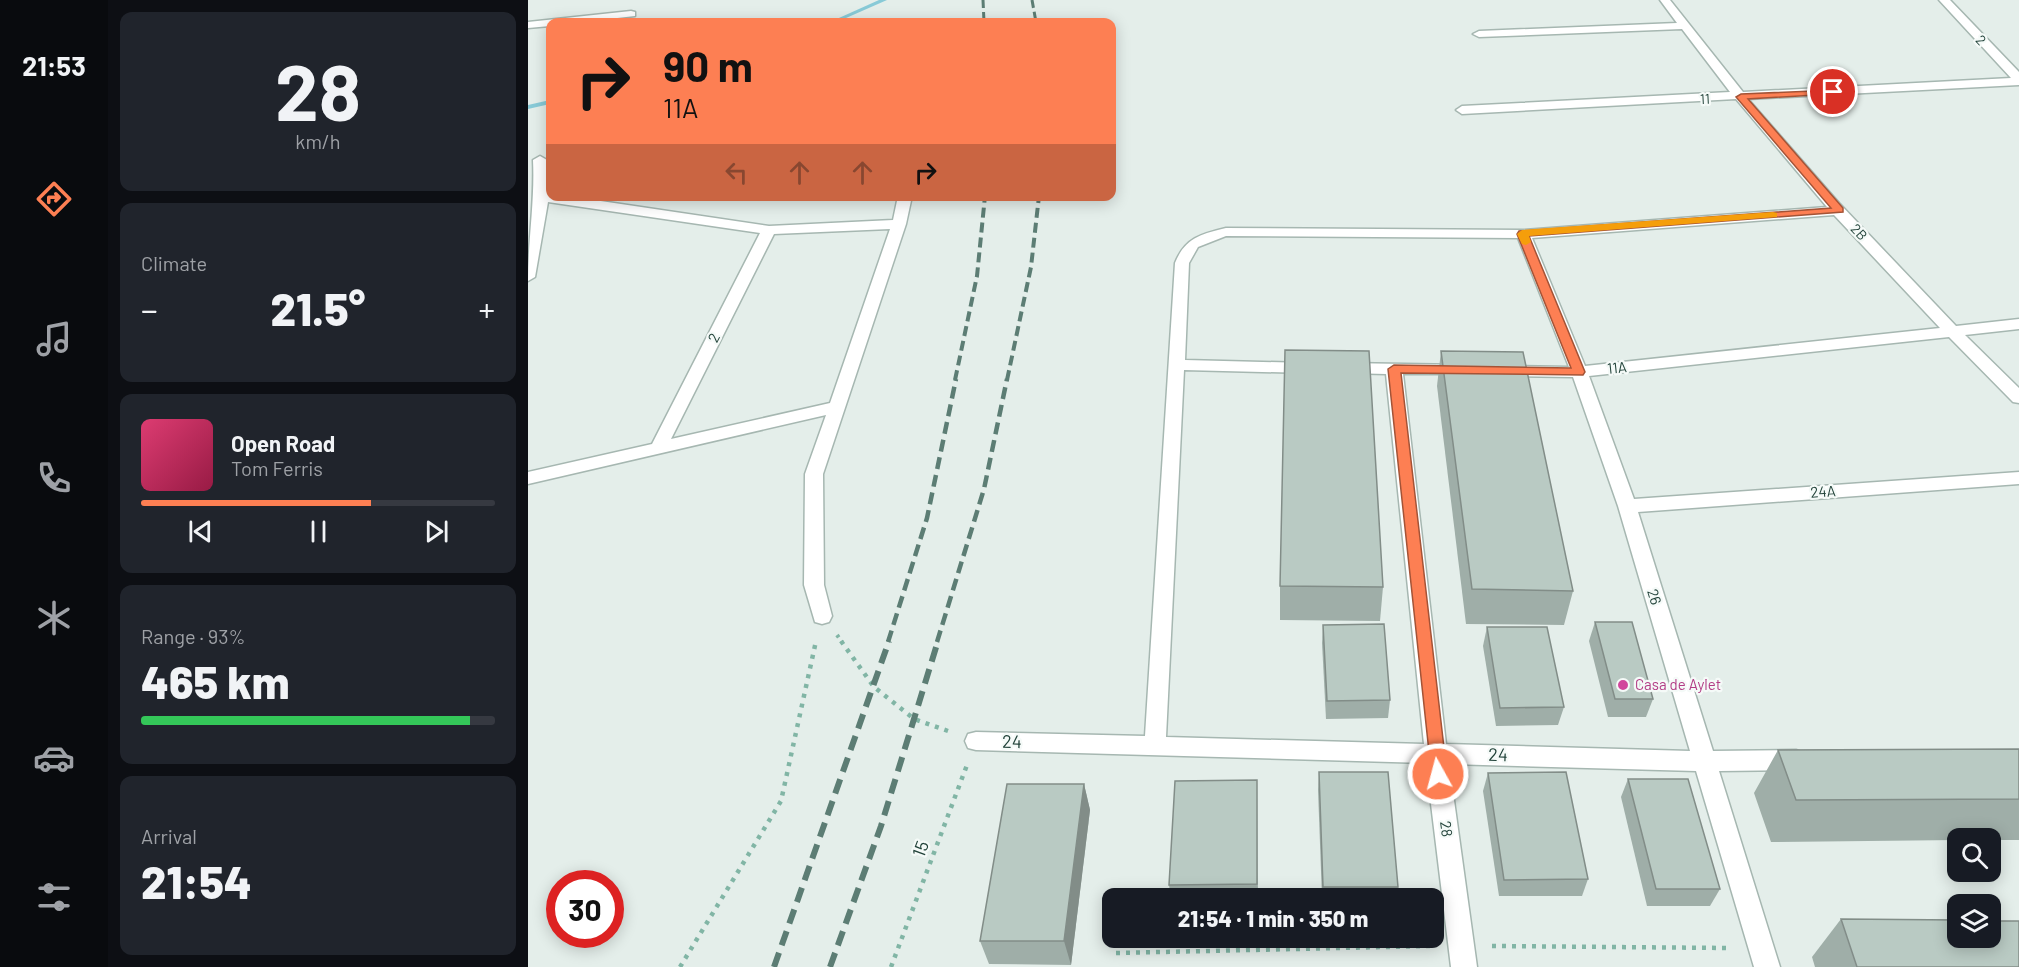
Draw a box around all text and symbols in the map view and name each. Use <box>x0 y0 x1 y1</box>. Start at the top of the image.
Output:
street label: 2 <box>1973 31 1990 48</box>
text: 90 m <box>663 40 753 90</box>
icon: right <box>564 42 642 120</box>
text: 28 <box>275 43 361 137</box>
text: 21:53 <box>22 49 86 81</box>
pin <box>1807 66 1858 117</box>
icon: arrive <box>1816 75 1849 108</box>
street label: 11 <box>1700 90 1710 107</box>
text: 11A <box>663 91 698 123</box>
text: km/h <box>295 129 341 153</box>
icon: left <box>720 156 753 189</box>
icon: ahead <box>783 156 816 189</box>
icon: ahead <box>846 156 879 189</box>
icon: right <box>909 156 942 189</box>
icon: directions <box>33 178 75 220</box>
street label: 2B <box>1848 220 1871 243</box>
text: Climate <box>141 251 207 275</box>
text: 21.5° <box>271 281 365 335</box>
text: − <box>141 289 158 329</box>
text: + <box>479 289 495 329</box>
icon: music <box>33 318 75 360</box>
street label: 2 <box>703 330 723 345</box>
street label: 11A <box>1606 357 1628 377</box>
text: Open Road <box>231 430 335 456</box>
text: Tom Ferris <box>231 456 323 480</box>
icon: phone <box>33 457 75 499</box>
street label: 24A <box>1810 481 1836 501</box>
icon: previous <box>184 515 217 548</box>
icon: pause <box>302 515 335 548</box>
icon: next <box>420 515 453 548</box>
street label: 26 <box>1644 587 1666 607</box>
icon: climate <box>33 597 75 639</box>
text: Range · 93% <box>141 624 245 648</box>
text: 465 km <box>141 654 290 708</box>
place label: Casa de Aylet <box>1635 675 1721 693</box>
marker: Casa de Aylet <box>1616 678 1630 692</box>
street label: 24 <box>1002 730 1022 752</box>
icon: car <box>33 737 75 779</box>
position arrow <box>1406 742 1470 806</box>
street label: 24 <box>1488 743 1508 765</box>
street label: 28 <box>1437 820 1457 838</box>
text: Arrival <box>141 824 197 848</box>
map controls <box>1947 828 2001 948</box>
button: search <box>1947 828 2001 882</box>
street label: 15 <box>907 837 933 860</box>
text: 21:54 <box>141 854 252 908</box>
speed limit sign: 30 <box>546 870 624 948</box>
icon: filters <box>33 876 75 918</box>
button: layers <box>1947 894 2001 948</box>
text: 21:54 · 1 min · 350 m <box>1178 905 1368 931</box>

